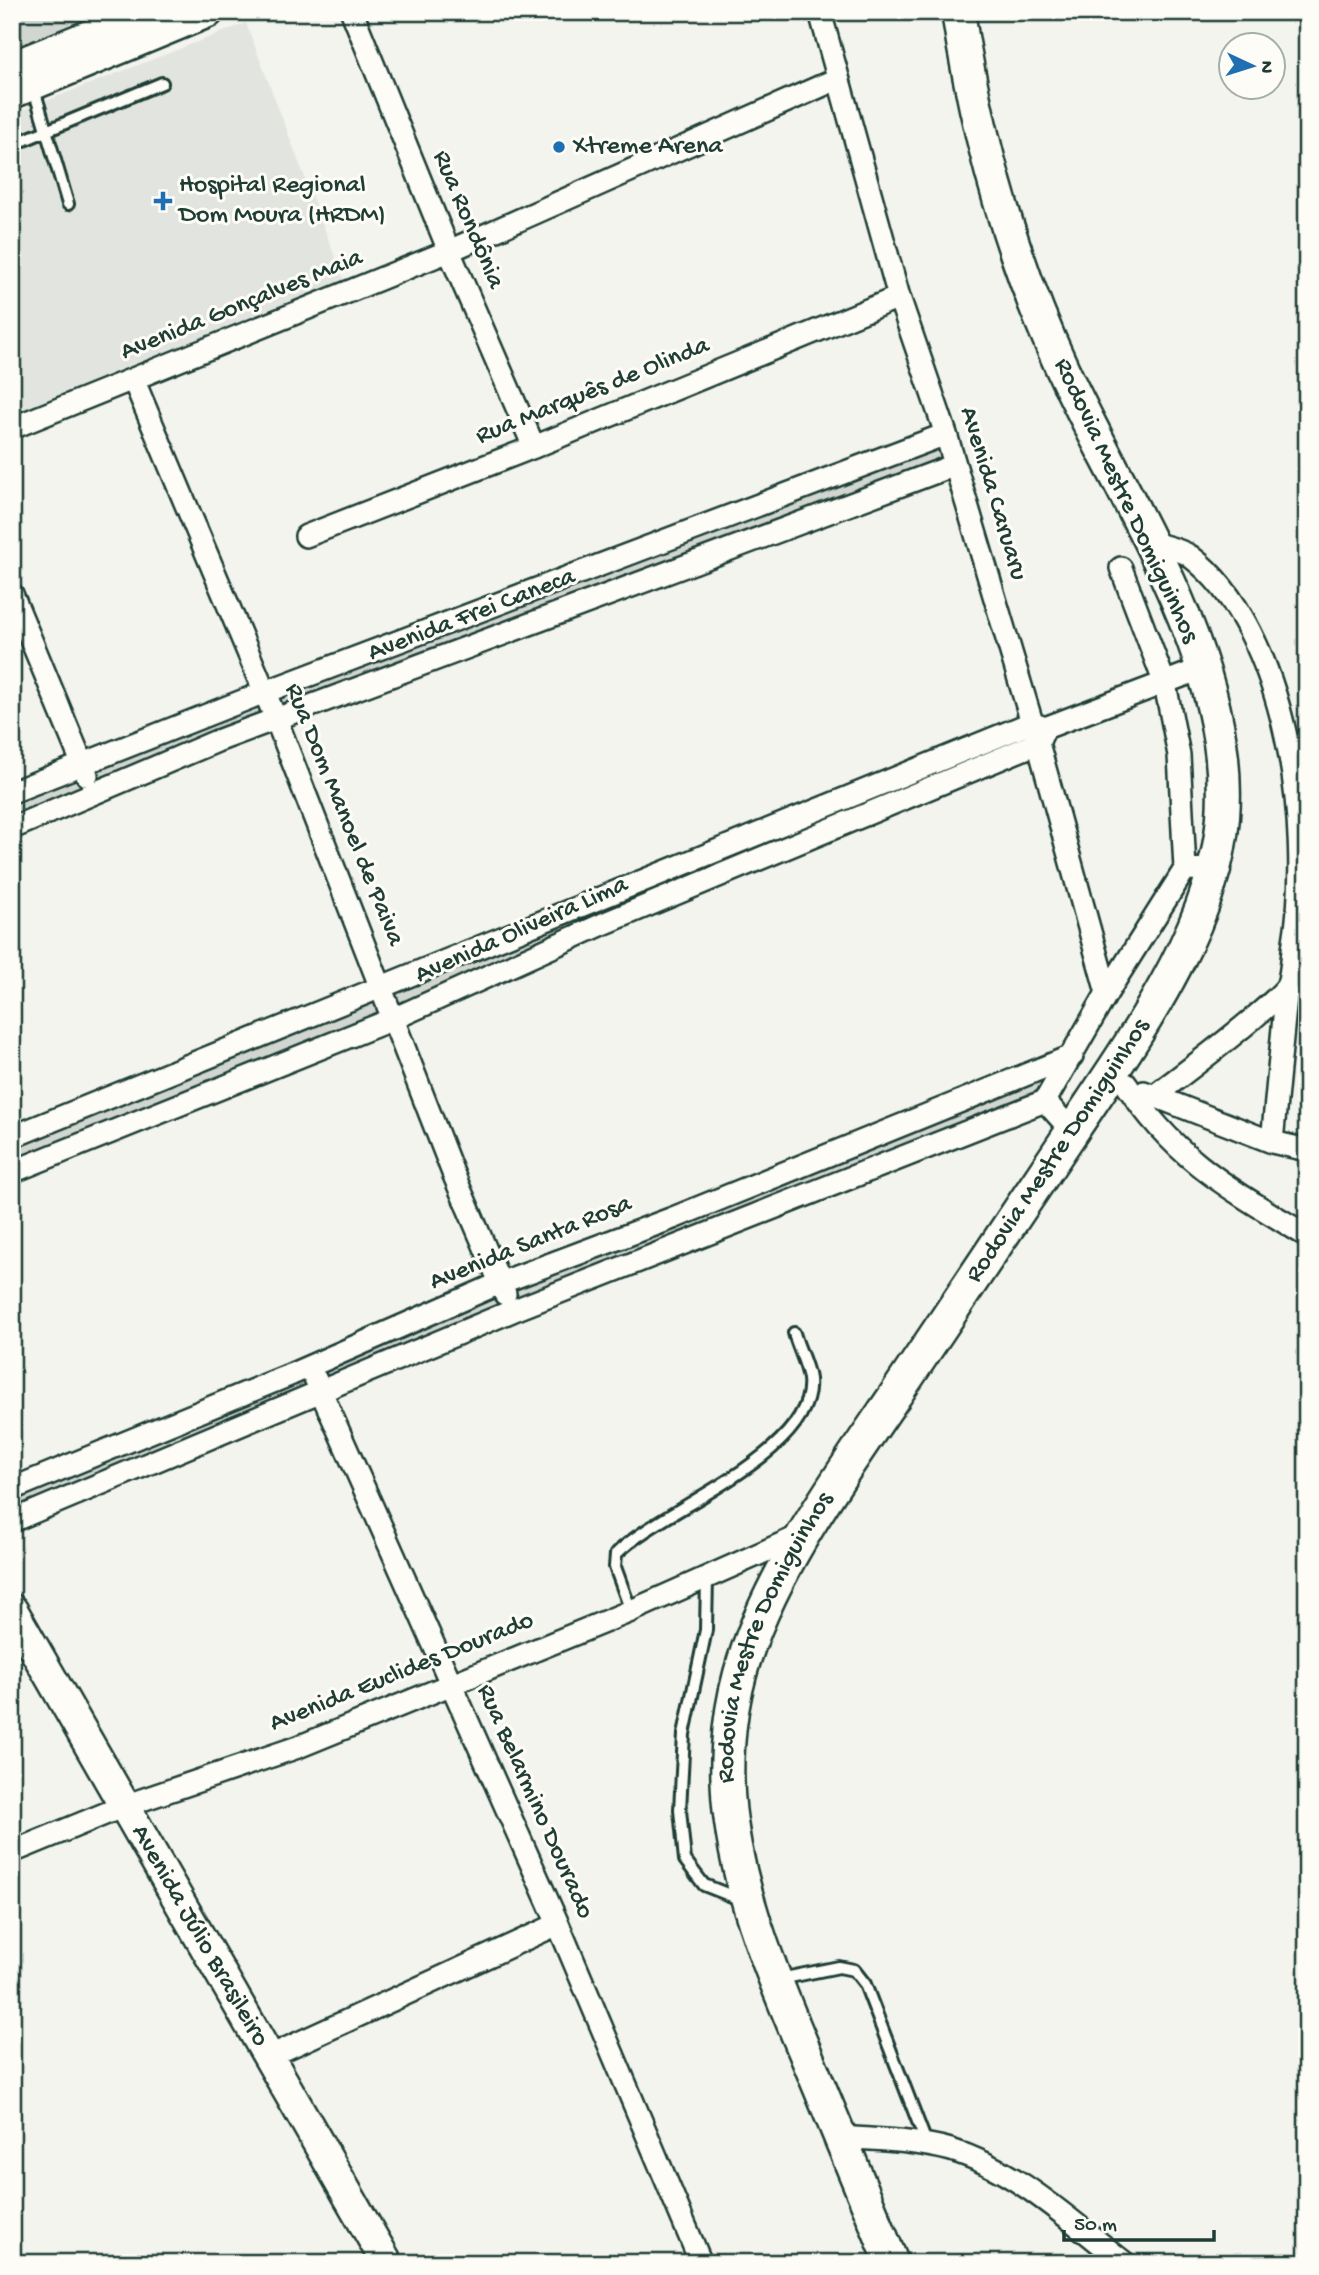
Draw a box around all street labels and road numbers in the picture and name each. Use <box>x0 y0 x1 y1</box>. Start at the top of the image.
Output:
street label: Rua Rondônia <box>424 146 511 295</box>
street label: Avenida Gonçalves Maia <box>116 243 369 369</box>
street label: Rua Marquês de Olinda <box>472 330 716 453</box>
street label: Rodovia Mestre Domiguinhos <box>1045 354 1205 650</box>
street label: Avenida Caruaru <box>951 403 1033 585</box>
street label: Avenida Frei Caneca <box>364 562 581 670</box>
street label: Rua Dom Manoel de Paiva <box>276 679 410 952</box>
street label: Avenida Oliveira Lima <box>411 870 635 992</box>
street label: Rodovia Mestre Domiguinhos <box>960 1012 1158 1289</box>
street label: Avenida Santa Rosa <box>425 1189 638 1299</box>
street label: Rodovia Mestre Domiguinhos <box>712 1485 842 1783</box>
street label: Avenida Euclides Dourado <box>265 1606 539 1740</box>
street label: Rua Belarmino Dourado <box>468 1680 600 1924</box>
street label: Avenida Júlio Brasileiro <box>123 1820 275 2053</box>

